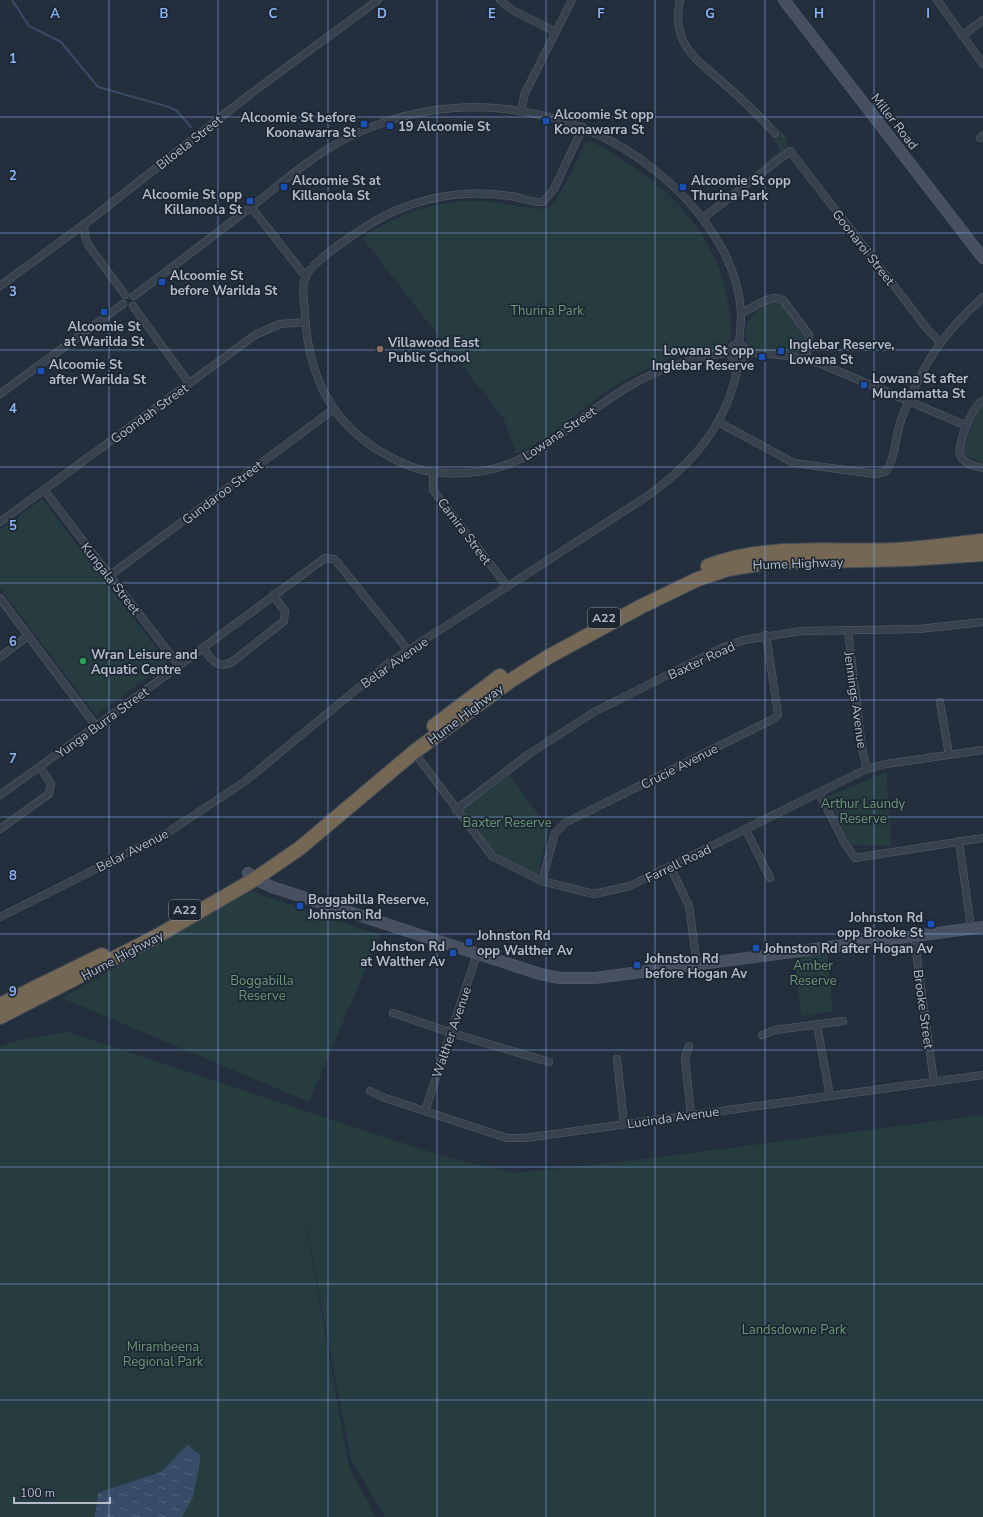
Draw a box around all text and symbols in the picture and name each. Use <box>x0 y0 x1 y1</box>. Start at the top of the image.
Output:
text: A <box>50 5 60 23</box>
text: B <box>160 5 169 23</box>
text: C <box>269 5 278 23</box>
text: D <box>377 5 387 23</box>
text: E <box>488 5 496 23</box>
text: F <box>597 5 605 23</box>
text: G <box>705 5 715 23</box>
text: H <box>814 5 824 23</box>
text: I <box>926 5 930 23</box>
text: 1 <box>9 50 17 68</box>
street label: Miller Road <box>867 90 922 154</box>
place label: Alcoomie St opp Koonawarra St <box>554 106 654 139</box>
place label: Alcoomie St before Koonawarra St <box>240 109 357 142</box>
street label: Biloela Street <box>153 111 227 174</box>
marker: Alcoomie St opp Koonawarra St <box>541 116 551 126</box>
place label: 19 Alcoomie St <box>398 118 491 136</box>
marker: Alcoomie St before Koonawarra St <box>359 119 369 129</box>
marker: 19 Alcoomie St <box>385 121 395 131</box>
text: 2 <box>9 167 17 185</box>
place label: Alcoomie St at Killanoola St <box>292 172 382 205</box>
place label: Alcoomie St opp Thurina Park <box>691 172 791 205</box>
marker: Alcoomie St at Killanoola St <box>279 182 289 192</box>
marker: Alcoomie St opp Thurina Park <box>678 182 688 192</box>
place label: Alcoomie St opp Killanoola St <box>142 186 243 219</box>
marker: Alcoomie St opp Killanoola St <box>245 196 255 206</box>
street label: Goonaroi Street <box>828 206 899 290</box>
place label: Alcoomie St before Warilda St <box>170 267 278 300</box>
marker: Alcoomie St before Warilda St <box>157 277 167 287</box>
text: 3 <box>9 283 17 301</box>
park label: Thurina Park <box>510 302 584 320</box>
marker: Alcoomie St at Warilda St <box>99 307 109 317</box>
place label: Alcoomie St at Warilda St <box>64 318 145 351</box>
place label: Villawood East Public School <box>387 334 480 367</box>
place label: Inglebar Reserve, Lowana St <box>789 336 894 369</box>
place label: Lowana St opp Inglebar Reserve <box>652 342 754 375</box>
marker: Villawood East Public School <box>375 344 385 354</box>
marker: Inglebar Reserve, Lowana St <box>776 346 786 356</box>
marker: Lowana St opp Inglebar Reserve <box>757 352 767 362</box>
place label: Alcoomie St after Warilda St <box>49 356 147 389</box>
marker: Alcoomie St after Warilda St <box>36 366 46 376</box>
place label: Lowana St after Mundamatta St <box>872 370 969 403</box>
street label: Goondah Street <box>107 379 192 448</box>
marker: Lowana St after Mundamatta St <box>859 380 869 390</box>
text: 4 <box>9 400 17 418</box>
street label: Lowana Street <box>519 402 600 465</box>
street label: Gundaroo Street <box>179 456 267 529</box>
street label: Camira Street <box>433 494 496 569</box>
text: 5 <box>9 517 17 535</box>
street label: Kungala Street <box>76 539 144 619</box>
street label: Hume Highway <box>752 553 844 575</box>
road number: A22 <box>588 608 620 628</box>
text: 6 <box>9 633 17 651</box>
street label: Belar Avenue <box>357 633 432 693</box>
street label: Baxter Road <box>665 638 738 684</box>
place label: Wran Leisure and Aquatic Centre <box>91 646 198 679</box>
street label: Jennings Avenue <box>839 649 871 750</box>
marker: Wran Leisure and Aquatic Centre <box>78 656 88 666</box>
street label: Hume Highway <box>424 680 507 749</box>
street label: Yunga Burra Street <box>52 683 153 763</box>
street label: Crucie Avenue <box>638 740 721 794</box>
text: 7 <box>9 750 17 768</box>
park label: Arthur Laundy Reserve <box>821 795 906 828</box>
park label: Baxter Reserve <box>462 814 552 832</box>
street label: Belar Avenue <box>93 825 172 877</box>
street label: Farrell Road <box>643 840 714 888</box>
text: 8 <box>9 867 17 885</box>
place label: Boggabilla Reserve, Johnston Rd <box>307 891 429 924</box>
road number: A22 <box>169 900 201 920</box>
marker: Boggabilla Reserve, Johnston Rd <box>295 901 305 911</box>
place label: Johnston Rd opp Brooke St <box>837 909 924 942</box>
marker: Johnston Rd opp Brooke St <box>926 919 936 929</box>
street label: Hume Highway <box>78 926 167 985</box>
place label: Johnston Rd opp Walther Av <box>476 927 573 960</box>
marker: Johnston Rd opp Walther Av <box>464 937 474 947</box>
place label: Johnston Rd at Walther Av <box>360 938 445 971</box>
place label: Johnston Rd after Hogan Av <box>763 940 933 958</box>
marker: Johnston Rd after Hogan Av <box>751 943 761 953</box>
marker: Johnston Rd at Walther Av <box>448 948 458 958</box>
place label: Johnston Rd before Hogan Av <box>644 950 747 983</box>
park label: Amber Reserve <box>789 957 837 990</box>
marker: Johnston Rd before Hogan Av <box>632 960 642 970</box>
street label: Brooke Street <box>909 968 938 1050</box>
park label: Boggabilla Reserve <box>230 972 294 1005</box>
text: 9 <box>9 983 17 1001</box>
street label: Walther Avenue <box>428 984 476 1080</box>
street label: Lucinda Avenue <box>626 1103 720 1133</box>
park label: Landsdowne Park <box>742 1321 847 1339</box>
park label: Mirambeena Regional Park <box>123 1338 204 1371</box>
scale bar <box>14 1479 110 1505</box>
text: 100 m <box>20 1485 55 1501</box>

